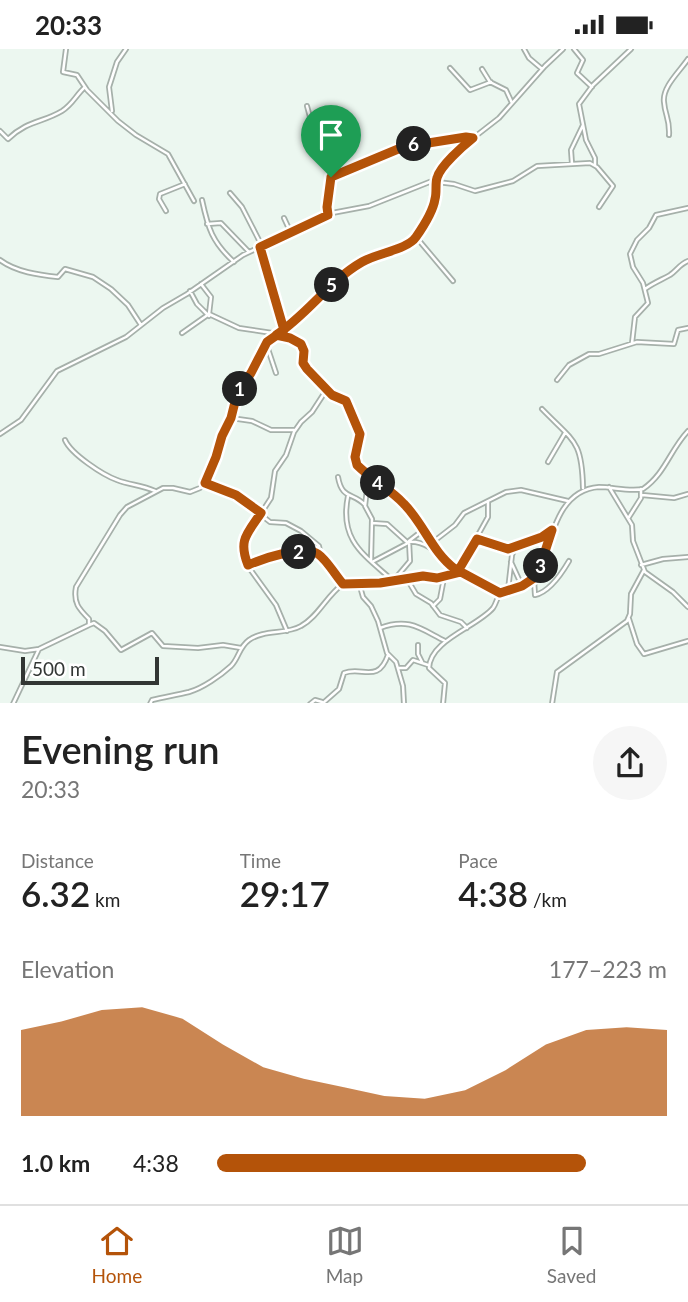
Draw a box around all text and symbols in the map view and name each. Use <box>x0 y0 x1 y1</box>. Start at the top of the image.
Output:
text: 20:33 <box>35 9 102 41</box>
pin <box>301 105 361 177</box>
icon: arrive <box>312 116 350 154</box>
pin: 6 <box>396 127 432 161</box>
text: 6 <box>408 132 419 155</box>
pin: 5 <box>314 267 350 303</box>
text: 5 <box>326 273 337 296</box>
pin: 1 <box>222 371 258 407</box>
text: 1 <box>234 377 245 400</box>
pin: 4 <box>360 465 396 501</box>
text: 4 <box>372 471 383 494</box>
pin: 2 <box>282 535 316 569</box>
text: 2 <box>293 540 304 563</box>
pin: 3 <box>524 549 558 583</box>
text: 3 <box>535 554 546 577</box>
scale bar <box>21 655 159 686</box>
text: 500 m <box>32 657 86 680</box>
text: Evening run <box>21 726 220 772</box>
button: share <box>593 726 667 800</box>
text: 20:33 <box>21 775 80 803</box>
text: Distance <box>21 849 94 872</box>
text: Time <box>240 849 281 872</box>
text: Pace <box>458 849 498 872</box>
text: 6.32 <box>21 872 90 914</box>
text: 29:17 <box>240 872 330 914</box>
text: 4:38 <box>458 872 528 914</box>
text: km <box>90 888 120 911</box>
text: /km <box>528 888 567 911</box>
text: Elevation <box>21 955 114 983</box>
text: 177–223 m <box>549 955 667 983</box>
text: 1.0 km <box>21 1149 90 1177</box>
text: 4:38 <box>133 1149 179 1177</box>
tab: Home <box>92 1222 142 1287</box>
tab: Map <box>326 1222 364 1287</box>
tab: Saved <box>547 1222 596 1287</box>

